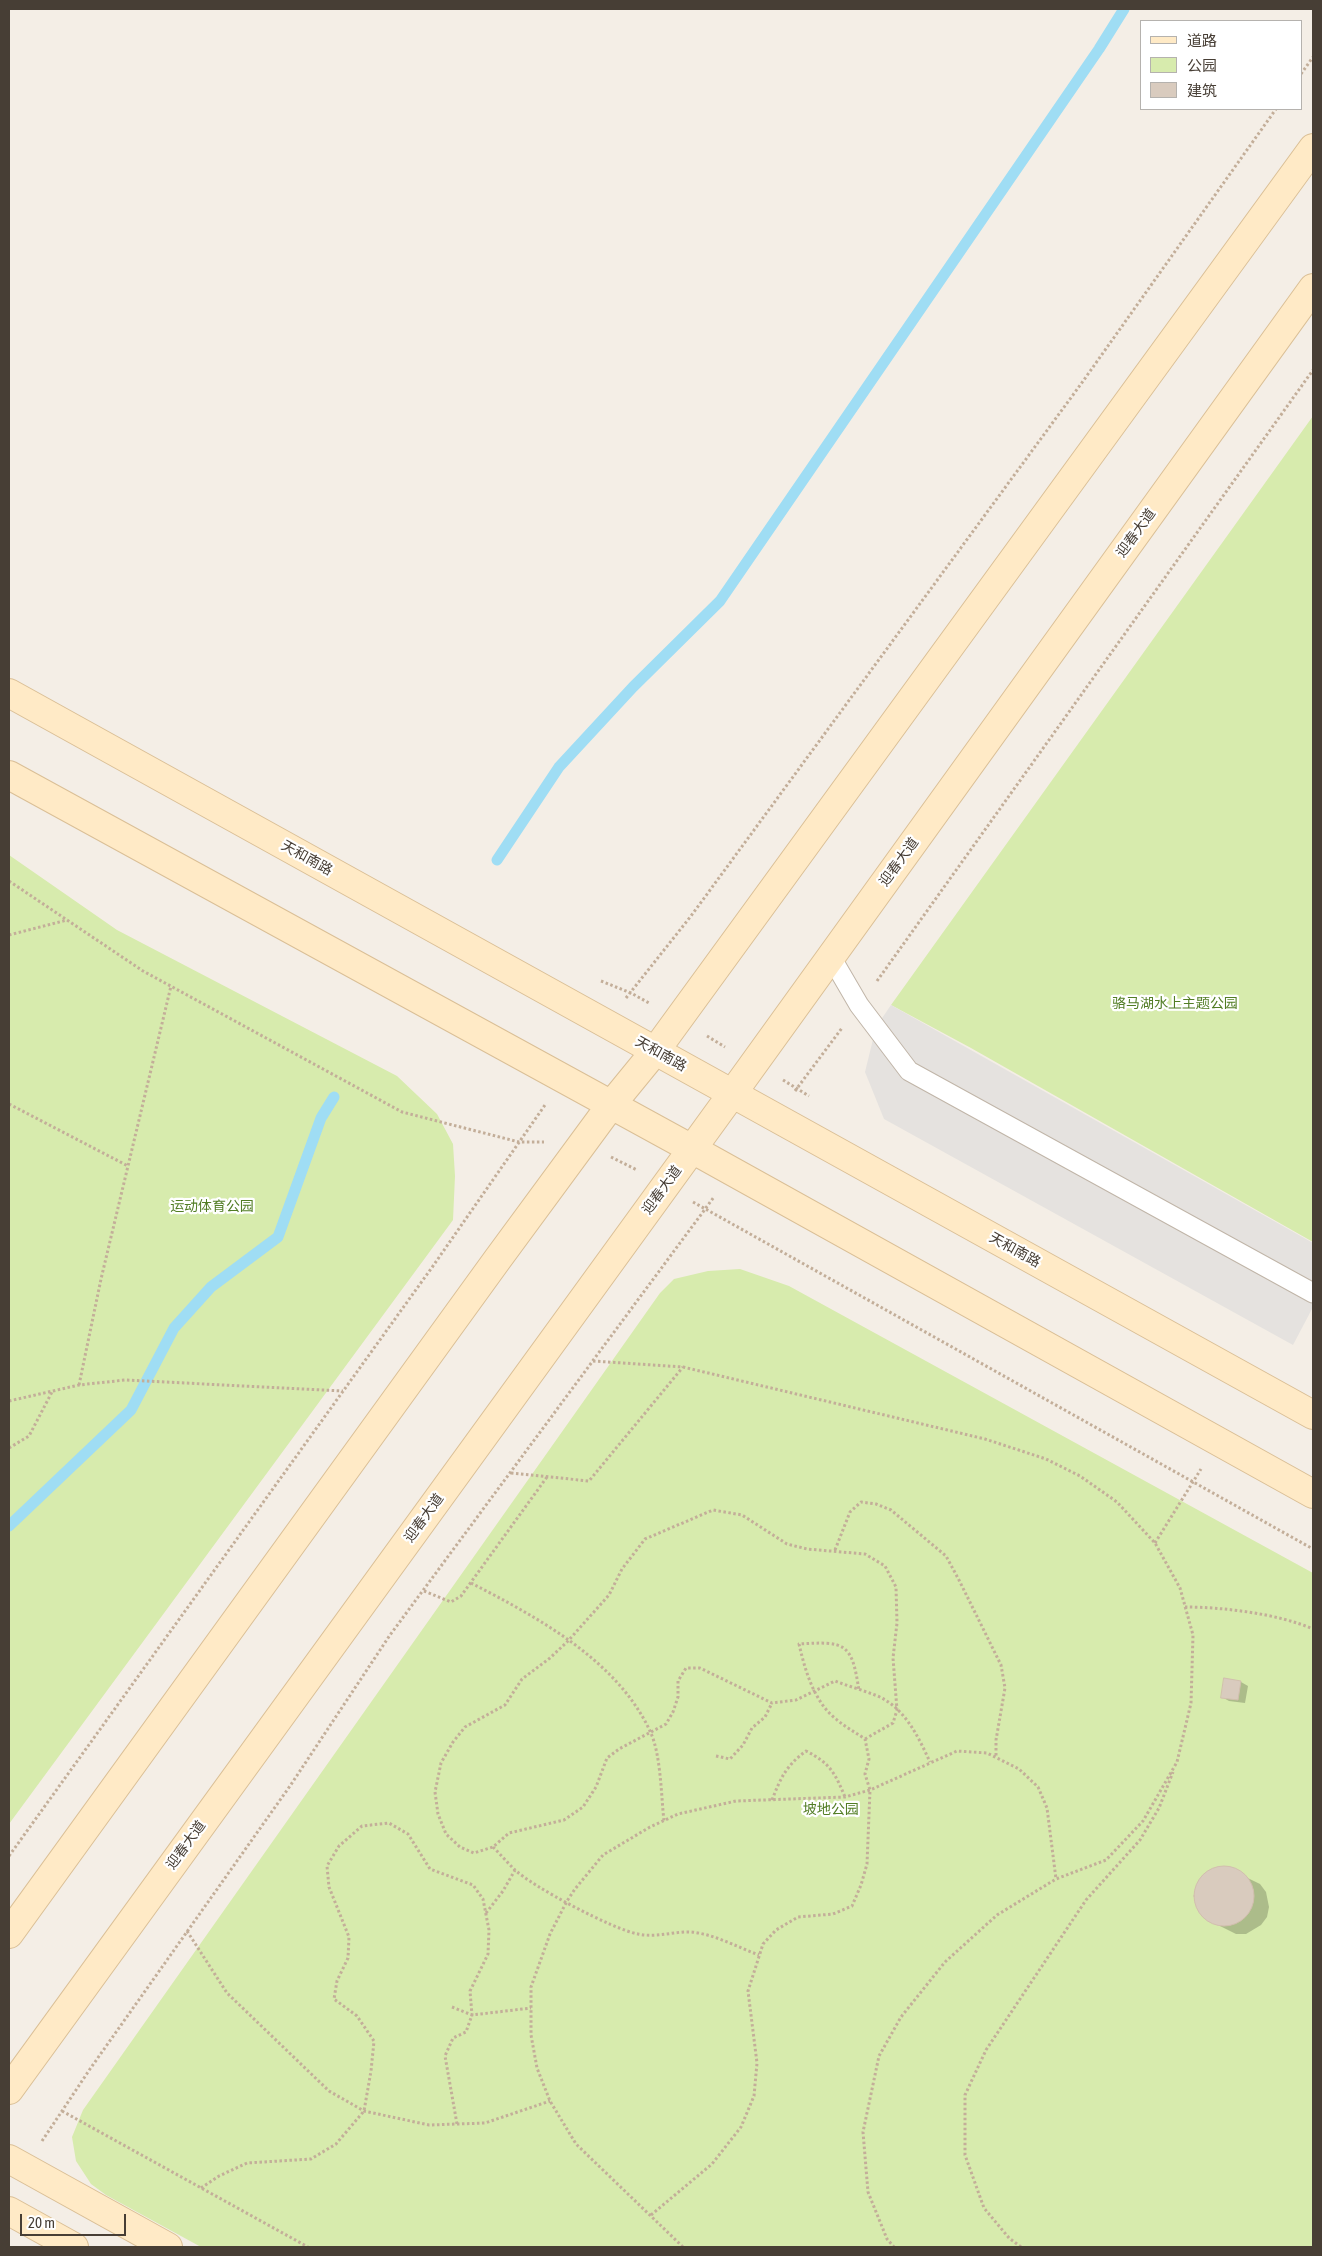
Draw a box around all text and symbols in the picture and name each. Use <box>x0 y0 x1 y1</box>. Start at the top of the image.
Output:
legend <box>1140 20 1302 110</box>
text: 道路 <box>1187 32 1217 49</box>
text: 公园 <box>1187 57 1217 74</box>
text: 建筑 <box>1187 82 1217 99</box>
street label: 迎春大道 <box>1113 505 1159 561</box>
street label: 迎春大道 <box>876 834 922 890</box>
street label: 天和南路 <box>278 837 336 879</box>
park label: 骆马湖水上主题公园 <box>1112 996 1238 1012</box>
street label: 天和南路 <box>632 1033 690 1075</box>
street label: 迎春大道 <box>639 1162 685 1218</box>
park label: 运动体育公园 <box>170 1199 254 1215</box>
street label: 天和南路 <box>986 1229 1044 1271</box>
street label: 迎春大道 <box>401 1490 447 1546</box>
park label: 坡地公园 <box>803 1802 859 1818</box>
street label: 迎春大道 <box>163 1817 209 1873</box>
scale bar <box>22 2204 129 2236</box>
text: 20 m <box>28 2214 55 2231</box>

